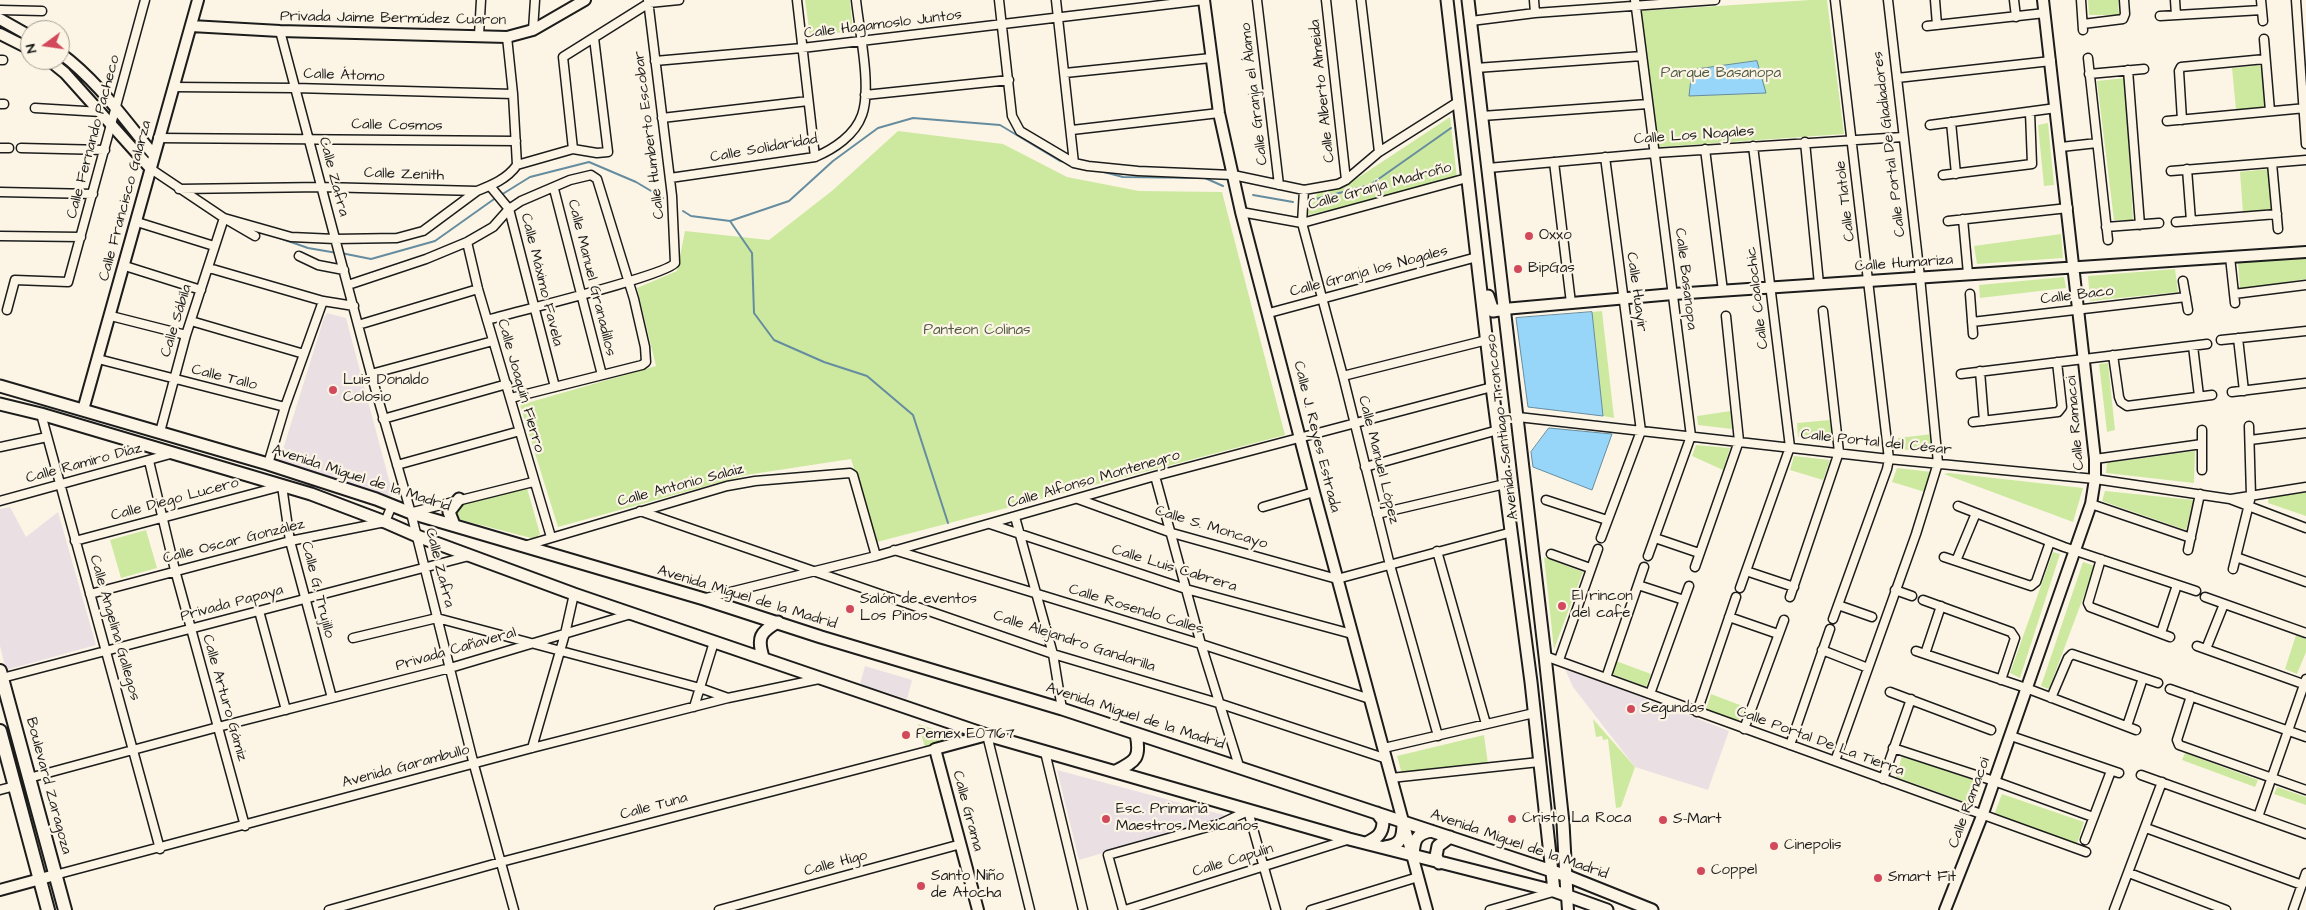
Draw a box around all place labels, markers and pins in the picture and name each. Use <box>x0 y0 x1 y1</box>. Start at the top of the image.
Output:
place label: Oxxo <box>1539 227 1572 245</box>
marker: Oxxo <box>1523 230 1535 242</box>
place label: BipGas <box>1528 260 1575 278</box>
marker: BipGas <box>1512 263 1524 275</box>
place label: Luis Donaldo Colosio <box>343 372 429 407</box>
marker: Luis Donaldo Colosio <box>327 384 339 396</box>
place label: El rincon del cafe <box>1572 588 1633 623</box>
place label: Salón de eventos Los Pinos <box>860 591 977 626</box>
marker: El rincon del cafe <box>1556 600 1568 612</box>
marker: Salón de eventos Los Pinos <box>844 603 856 615</box>
place label: Segundas <box>1641 700 1704 718</box>
marker: Segundas <box>1625 703 1637 715</box>
place label: Pemex E07167 <box>916 726 1015 744</box>
marker: Pemex E07167 <box>900 729 912 741</box>
place label: Esc. Primaria Maestros Mexicanos <box>1116 801 1258 836</box>
place label: Cristo La Roca <box>1522 810 1631 828</box>
place label: S-Mart <box>1673 811 1722 829</box>
marker: Esc. Primaria Maestros Mexicanos <box>1100 813 1112 825</box>
marker: Cristo La Roca <box>1506 813 1518 825</box>
marker: S-Mart <box>1657 814 1669 826</box>
place label: Cinepolis <box>1784 837 1841 855</box>
marker: Cinepolis <box>1768 840 1780 852</box>
place label: Coppel <box>1711 862 1757 880</box>
marker: Coppel <box>1695 865 1707 877</box>
place label: Santo Niño de Atocha <box>931 868 1004 903</box>
place label: Smart Fit <box>1888 869 1956 887</box>
marker: Smart Fit <box>1872 872 1884 884</box>
marker: Santo Niño de Atocha <box>915 880 927 892</box>

